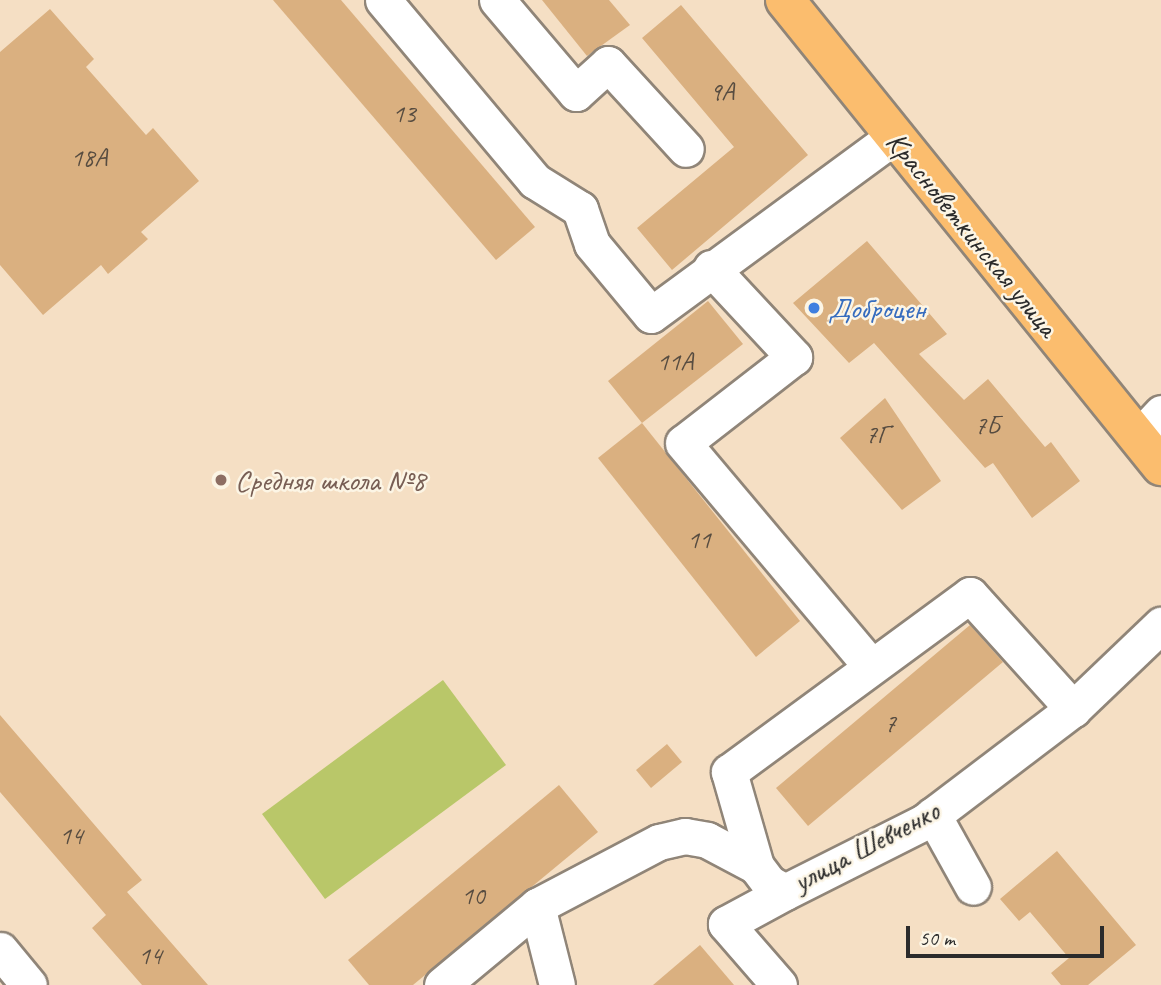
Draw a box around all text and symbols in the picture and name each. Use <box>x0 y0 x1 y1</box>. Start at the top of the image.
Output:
house number: 9А <box>710 76 734 108</box>
house number: 13 <box>392 98 416 130</box>
street label: Красноветкинская улица <box>878 124 1066 344</box>
house number: 18А <box>71 142 107 174</box>
place label: Доброцен <box>828 290 926 326</box>
marker: Доброцен <box>806 300 822 316</box>
house number: 11А <box>657 346 693 378</box>
house number: 7Б <box>975 410 999 442</box>
house number: 7Г <box>865 419 889 451</box>
place label: Средняя школа №8 <box>235 462 425 498</box>
marker: Средняя школа №8 <box>213 472 229 488</box>
house number: 11 <box>687 524 711 556</box>
house number: 7 <box>884 708 896 740</box>
street label: улица Шевченко <box>786 792 946 900</box>
house number: 14 <box>59 820 83 852</box>
house number: 10 <box>461 880 485 912</box>
scale bar <box>909 912 1107 956</box>
text: 50 m <box>919 925 955 951</box>
house number: 14 <box>138 940 162 972</box>

